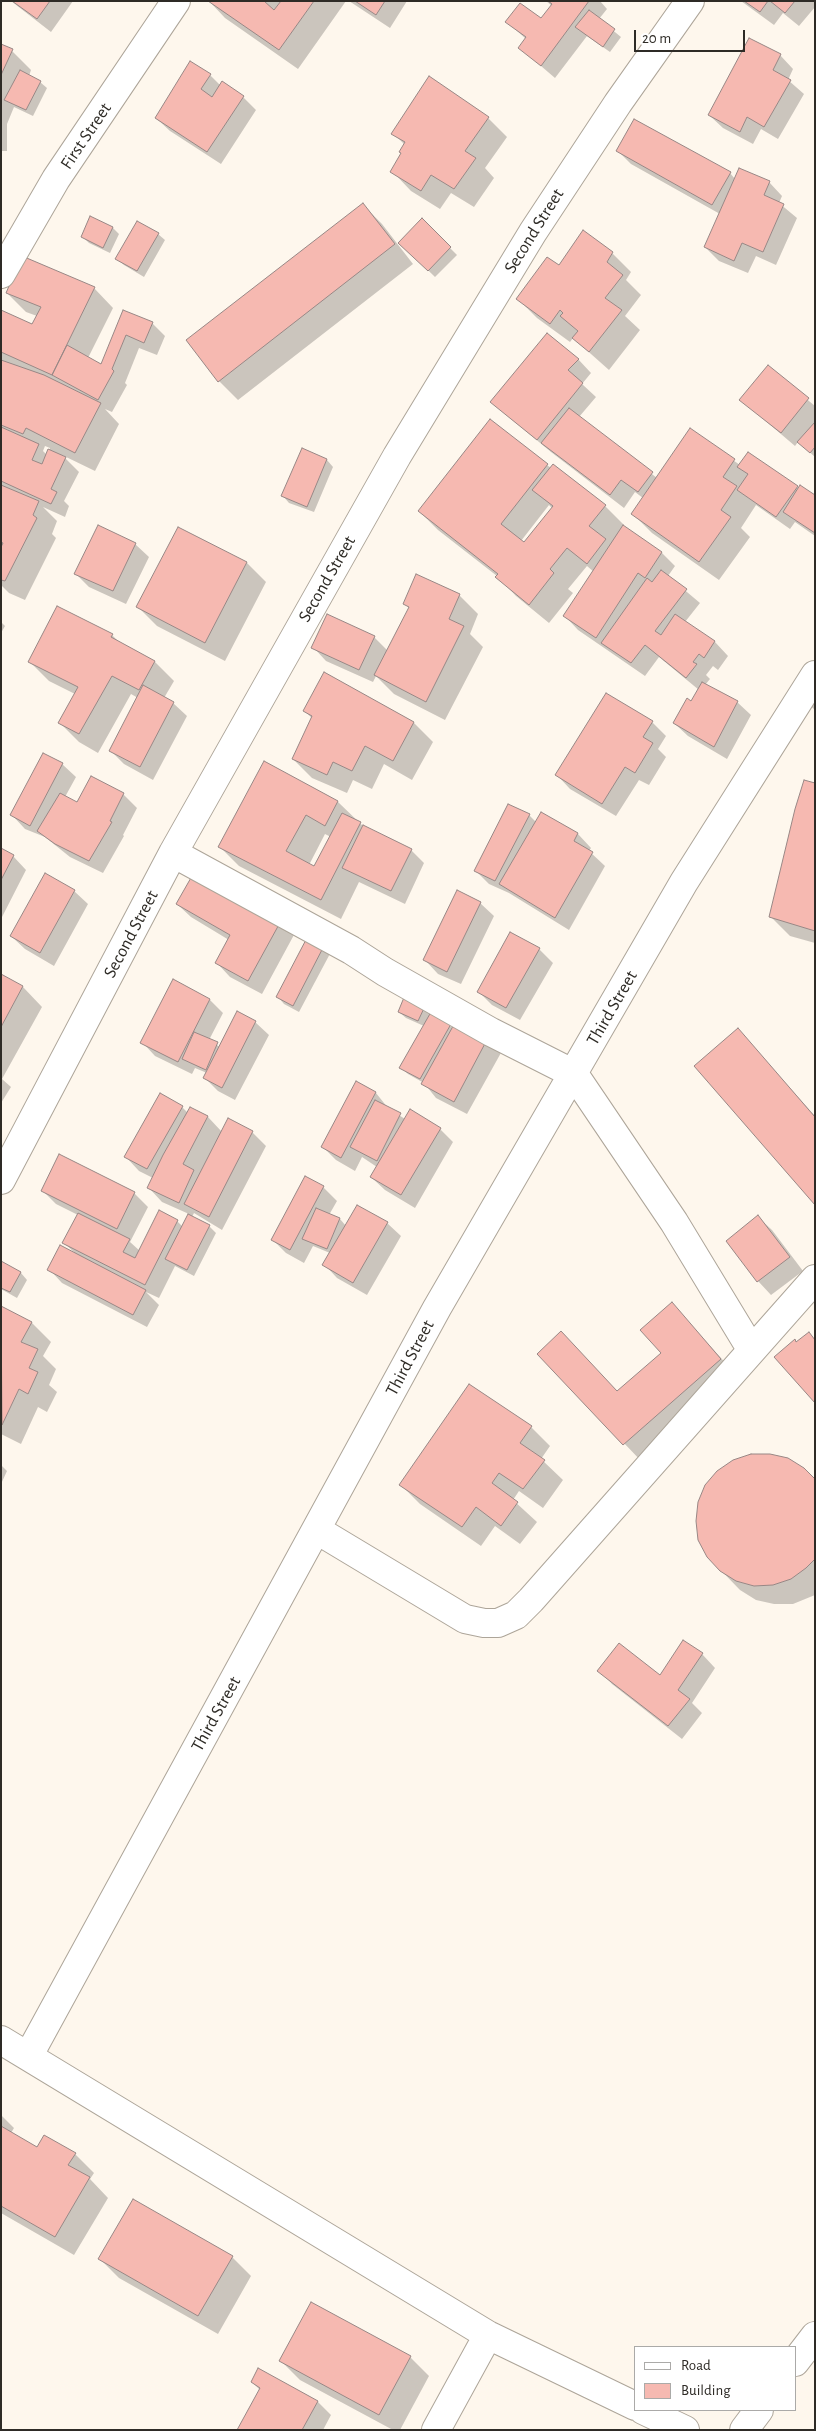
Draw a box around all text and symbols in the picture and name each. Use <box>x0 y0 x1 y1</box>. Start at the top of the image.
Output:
scale bar <box>636 20 747 52</box>
text: 20 m <box>642 31 671 46</box>
street label: First Street <box>56 99 116 173</box>
street label: Second Street <box>499 185 569 277</box>
street label: Second Street <box>294 532 360 626</box>
street label: Second Street <box>99 887 163 981</box>
street label: Third Street <box>582 967 642 1049</box>
street label: Third Street <box>381 1316 439 1400</box>
street label: Third Street <box>186 1673 246 1755</box>
legend <box>634 2346 796 2411</box>
text: Road <box>681 2358 711 2373</box>
text: Building <box>681 2383 731 2398</box>

